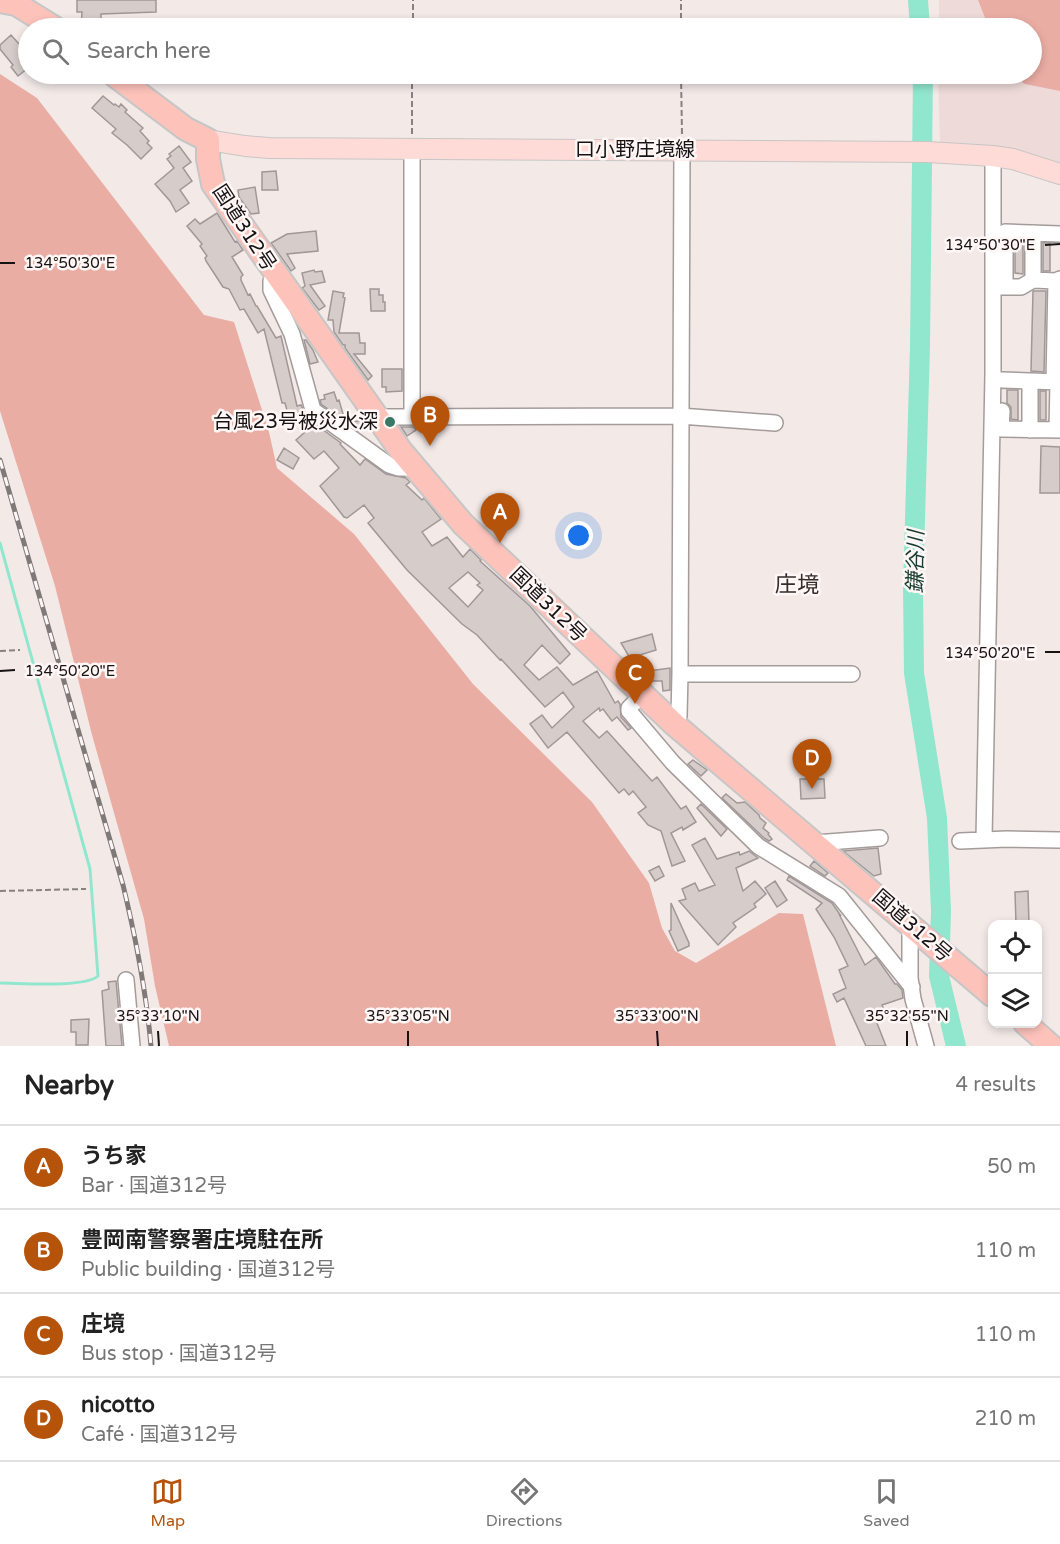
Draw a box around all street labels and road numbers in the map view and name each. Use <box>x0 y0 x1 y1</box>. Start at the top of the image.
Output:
street label: 口小野庄境線 <box>575 138 695 162</box>
street label: 国道312号 <box>207 181 281 275</box>
street label: 国道312号 <box>505 562 591 648</box>
street label: 国道312号 <box>867 885 957 967</box>

